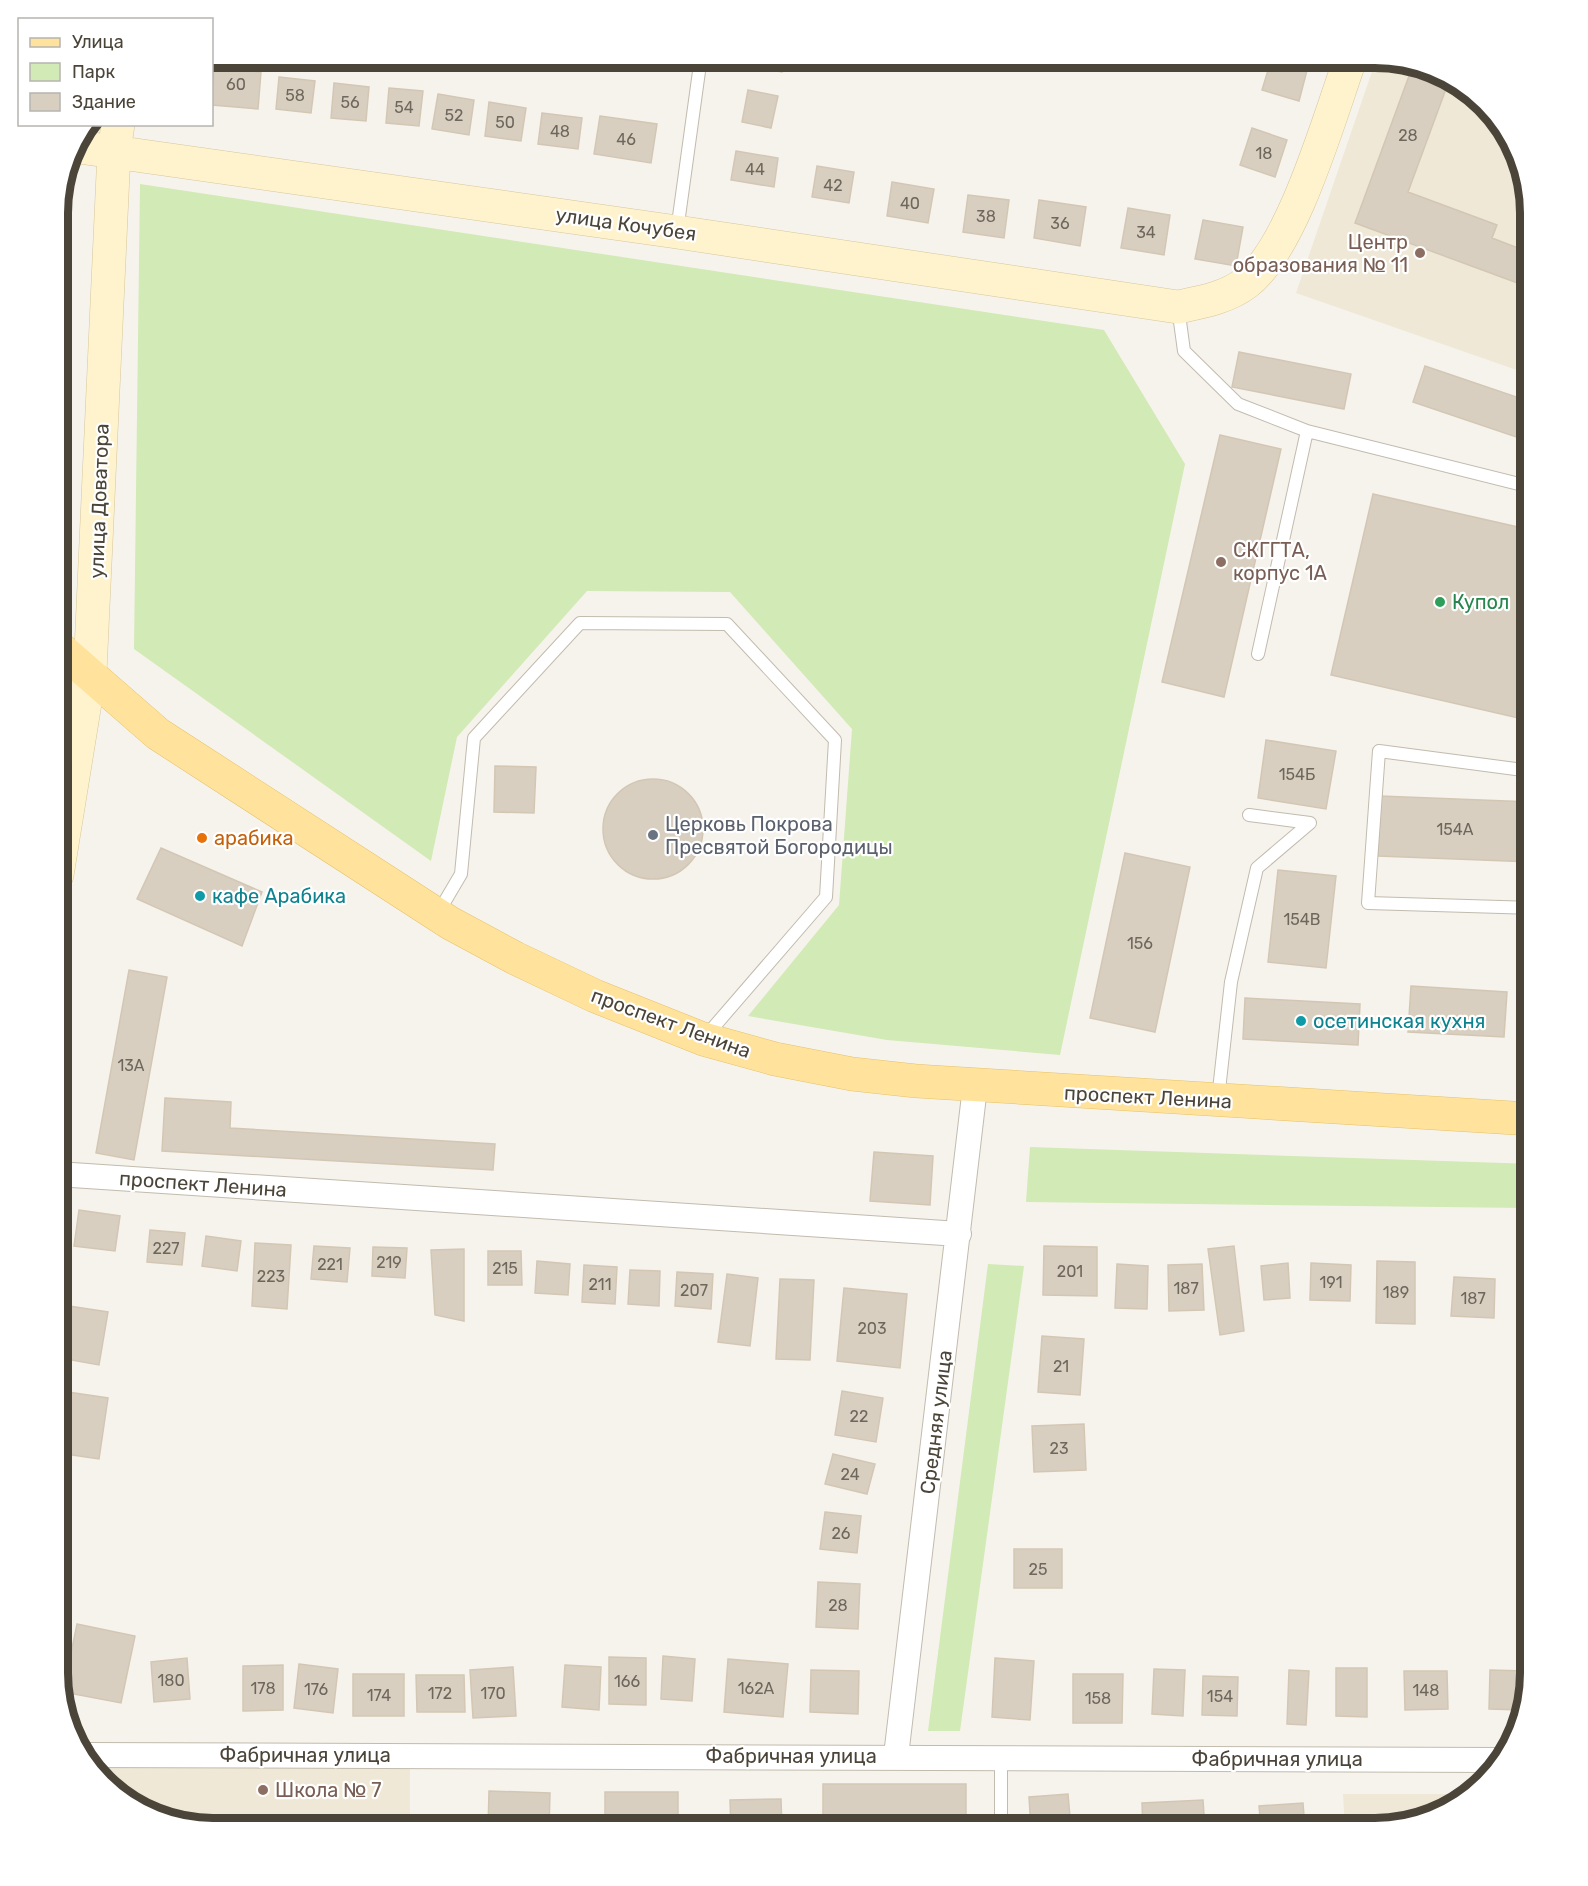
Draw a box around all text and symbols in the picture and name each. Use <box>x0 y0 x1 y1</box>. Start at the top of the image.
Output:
legend <box>18 18 213 126</box>
text: Улица <box>72 31 124 53</box>
text: Парк <box>72 61 116 83</box>
house number: 60 <box>226 75 246 94</box>
house number: 58 <box>285 86 305 105</box>
text: Здание <box>72 91 136 113</box>
house number: 56 <box>340 93 360 112</box>
house number: 54 <box>394 98 414 117</box>
house number: 52 <box>445 106 463 125</box>
house number: 50 <box>495 113 515 132</box>
house number: 48 <box>550 122 570 141</box>
house number: 28 <box>1398 126 1418 145</box>
house number: 46 <box>616 130 636 149</box>
house number: 18 <box>1255 144 1273 163</box>
house number: 44 <box>745 160 765 179</box>
house number: 42 <box>823 176 843 195</box>
house number: 40 <box>900 194 920 213</box>
street label: улица Кочубея <box>554 202 698 246</box>
house number: 38 <box>976 207 996 226</box>
house number: 36 <box>1050 214 1070 233</box>
house number: 34 <box>1136 223 1156 242</box>
place label: Центр образования № 11 <box>1233 230 1408 277</box>
marker: Центр образования № 11 <box>1413 246 1427 260</box>
street label: улица Доватора <box>84 423 114 579</box>
place label: СКГГТА, корпус 1А <box>1233 538 1327 585</box>
marker: СКГГТА, корпус 1А <box>1214 555 1228 569</box>
place label: Купол <box>1452 590 1509 614</box>
marker: Купол <box>1433 595 1447 609</box>
house number: 154Б <box>1279 765 1315 784</box>
place label: Церковь Покрова Пресвятой Богородицы <box>665 812 893 859</box>
house number: 154А <box>1436 820 1474 839</box>
place label: арабика <box>214 826 294 850</box>
marker: Церковь Покрова Пресвятой Богородицы <box>646 828 660 842</box>
marker: арабика <box>195 831 209 845</box>
place label: кафе Арабика <box>212 884 346 908</box>
marker: кафе Арабика <box>193 889 207 903</box>
house number: 154В <box>1284 910 1320 929</box>
house number: 156 <box>1127 934 1153 953</box>
street label: проспект Ленина <box>588 983 754 1063</box>
place label: осетинская кухня <box>1313 1009 1485 1033</box>
marker: осетинская кухня <box>1294 1014 1308 1028</box>
house number: 13А <box>117 1056 145 1075</box>
street label: проспект Ленина <box>1063 1081 1233 1113</box>
street label: проспект Ленина <box>118 1166 288 1202</box>
house number: 227 <box>153 1239 180 1258</box>
house number: 219 <box>376 1253 402 1272</box>
house number: 221 <box>317 1255 343 1274</box>
house number: 215 <box>492 1259 518 1278</box>
house number: 201 <box>1057 1262 1083 1281</box>
house number: 223 <box>257 1267 285 1286</box>
house number: 191 <box>1319 1273 1343 1292</box>
house number: 211 <box>588 1275 612 1294</box>
house number: 187 <box>1173 1279 1199 1298</box>
house number: 207 <box>680 1281 708 1300</box>
house number: 189 <box>1383 1283 1409 1302</box>
house number: 187 <box>1460 1289 1486 1308</box>
house number: 203 <box>857 1319 887 1338</box>
street label: Средняя улица <box>915 1349 957 1495</box>
house number: 21 <box>1053 1357 1069 1376</box>
house number: 22 <box>850 1407 868 1426</box>
house number: 23 <box>1049 1439 1069 1458</box>
house number: 24 <box>840 1465 860 1484</box>
house number: 26 <box>831 1524 851 1543</box>
house number: 25 <box>1029 1560 1047 1579</box>
house number: 28 <box>828 1596 848 1615</box>
house number: 180 <box>157 1671 185 1690</box>
house number: 166 <box>614 1672 640 1691</box>
house number: 178 <box>250 1679 276 1698</box>
house number: 162А <box>738 1679 775 1698</box>
house number: 176 <box>304 1680 328 1699</box>
house number: 148 <box>1413 1681 1439 1700</box>
house number: 172 <box>428 1684 452 1703</box>
house number: 170 <box>480 1684 506 1703</box>
house number: 174 <box>367 1686 391 1705</box>
house number: 154 <box>1207 1687 1233 1706</box>
house number: 158 <box>1085 1689 1111 1708</box>
street label: Фабричная улица <box>219 1743 391 1767</box>
street label: Фабричная улица <box>705 1744 877 1768</box>
street label: Фабричная улица <box>1191 1747 1363 1771</box>
place label: Школа № 7 <box>275 1778 382 1802</box>
marker: Школа № 7 <box>256 1783 270 1797</box>

